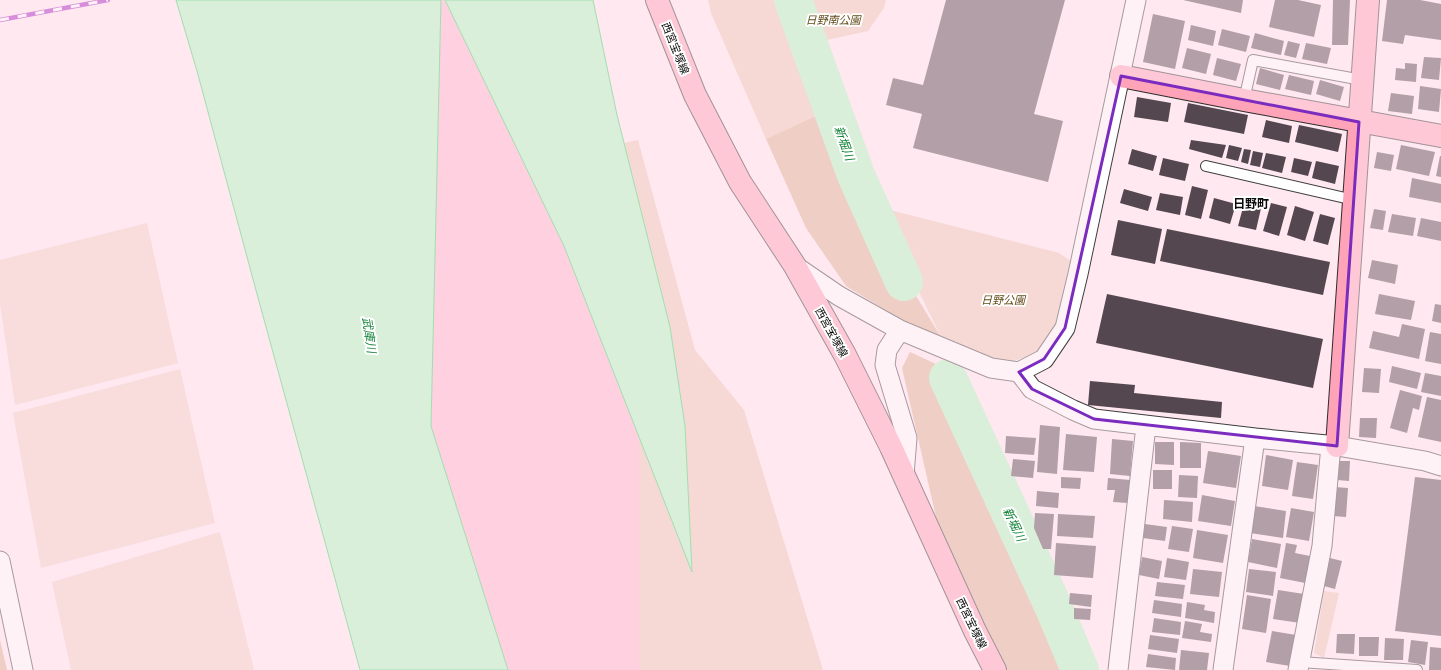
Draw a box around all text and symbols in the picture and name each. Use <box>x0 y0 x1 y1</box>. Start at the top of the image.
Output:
park label: 日野南公園 <box>806 12 862 27</box>
street label: 西宮宝塚線 <box>659 20 693 76</box>
water label: 新堀川 <box>831 123 859 165</box>
district label: 日野町 <box>1233 195 1269 211</box>
park label: 日野公園 <box>981 292 1027 307</box>
street label: 西宮宝塚線 <box>812 304 852 360</box>
water label: 武庫川 <box>360 316 381 356</box>
water label: 新堀川 <box>1000 504 1031 546</box>
street label: 西宮宝塚線 <box>953 595 991 651</box>

